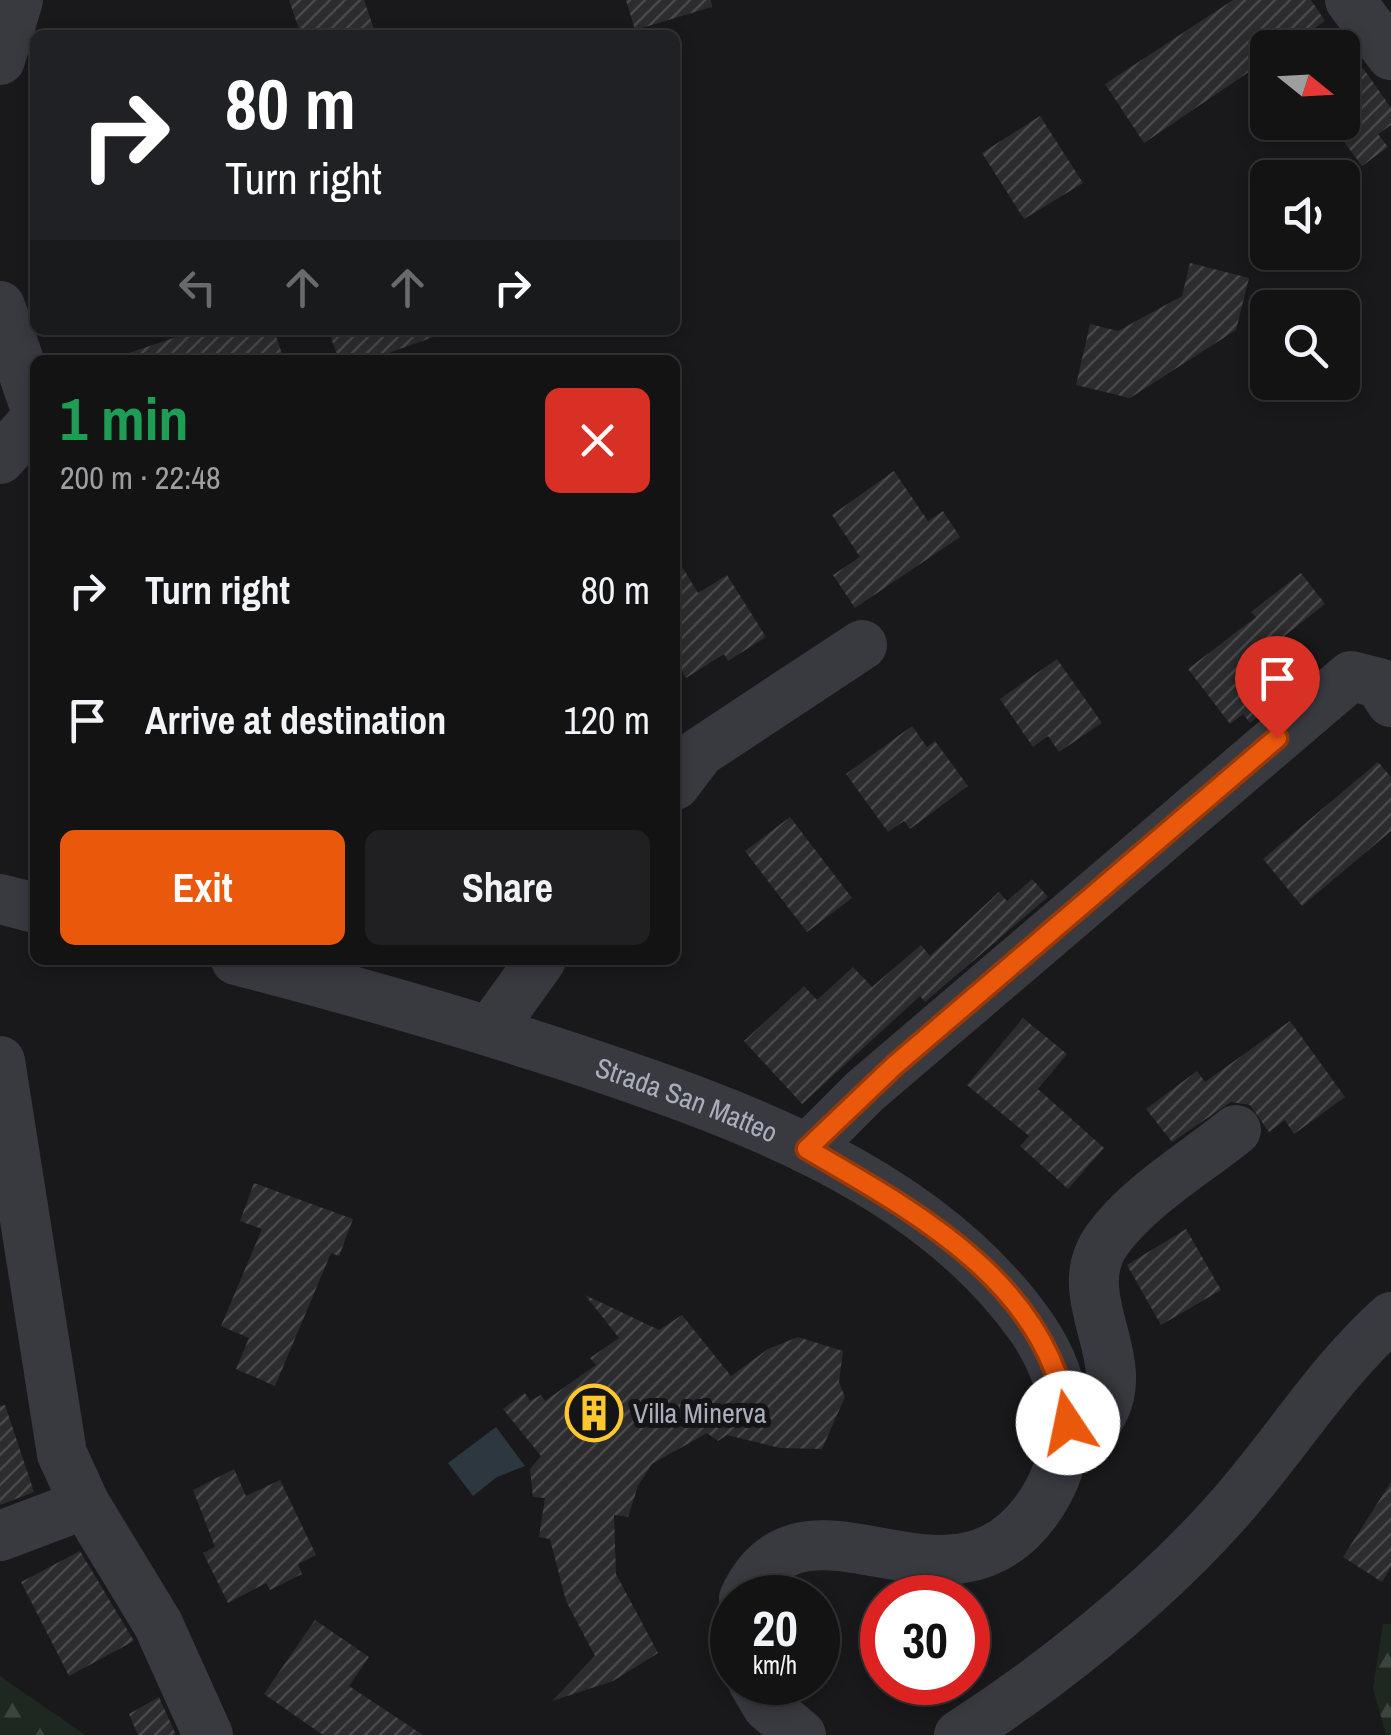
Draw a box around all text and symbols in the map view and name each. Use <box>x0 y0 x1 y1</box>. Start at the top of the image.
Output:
north arrow <box>1250 30 1360 140</box>
map controls <box>1250 30 1360 400</box>
text: 80 m <box>225 57 356 151</box>
icon: right <box>60 70 190 200</box>
text: Turn right <box>225 147 382 208</box>
button: sound <box>1250 160 1360 270</box>
icon: left <box>170 260 225 315</box>
icon: ahead <box>275 260 330 315</box>
icon: ahead <box>380 260 435 315</box>
icon: right <box>485 260 540 315</box>
button: search <box>1250 290 1360 400</box>
text: 1 min <box>60 378 189 459</box>
button: close <box>545 388 650 493</box>
text: 200 m · 22:48 <box>60 456 220 499</box>
icon: right <box>60 563 115 618</box>
text: Turn right <box>145 565 290 616</box>
text: 80 m <box>581 565 650 616</box>
pin <box>1235 636 1320 739</box>
icon: arrive <box>1250 651 1305 706</box>
icon: arrive <box>60 693 115 748</box>
text: Arrive at destination <box>145 695 446 746</box>
text: 120 m <box>563 695 650 746</box>
button: Exit <box>60 830 345 945</box>
button: Share <box>365 830 650 945</box>
street label: Strada San Matteo <box>591 1048 784 1151</box>
position arrow <box>1016 1371 1120 1475</box>
building icon: Villa Minerva <box>564 1383 624 1443</box>
place label: Villa Minerva <box>633 1394 767 1432</box>
speed limit sign: 30 <box>860 1575 990 1705</box>
text: 20 <box>752 1594 798 1662</box>
text: km/h <box>753 1648 797 1682</box>

